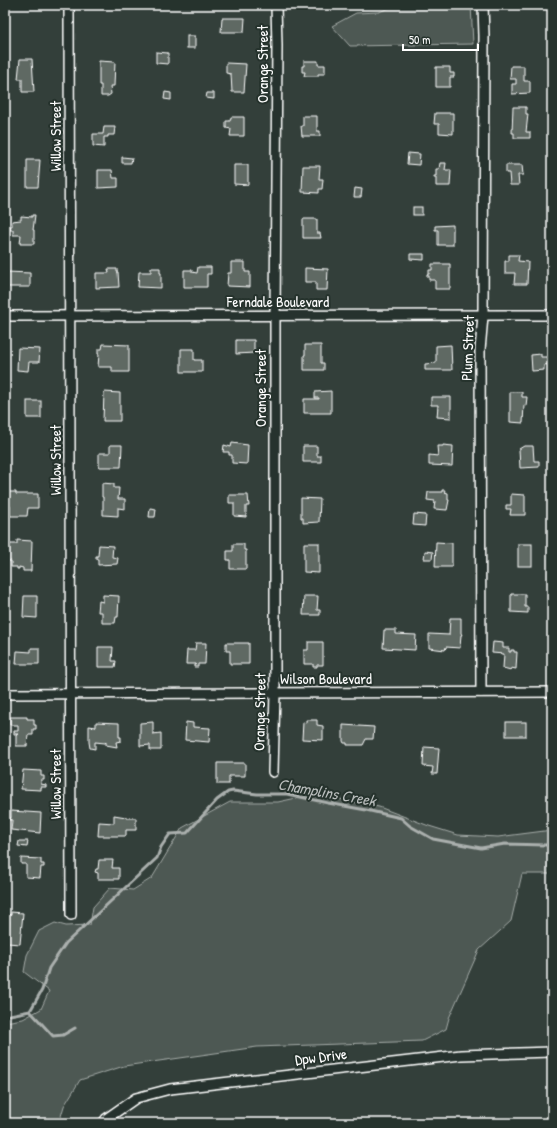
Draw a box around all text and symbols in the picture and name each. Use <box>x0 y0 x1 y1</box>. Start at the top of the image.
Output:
street label: Orange Street <box>252 24 273 103</box>
scale bar <box>403 26 478 52</box>
text: 50 m <box>409 31 430 48</box>
street label: Willow Street <box>45 100 66 171</box>
street label: Ferndale Boulevard <box>226 291 329 312</box>
street label: Plum Street <box>456 314 479 381</box>
street label: Orange Street <box>250 348 271 427</box>
street label: Willow Street <box>45 424 66 495</box>
street label: Wilson Boulevard <box>280 668 372 689</box>
street label: Orange Street <box>248 672 271 751</box>
street label: Willow Street <box>45 748 66 819</box>
water label: Champlins Creek <box>276 773 379 812</box>
street label: Dpw Drive <box>294 1043 348 1070</box>

